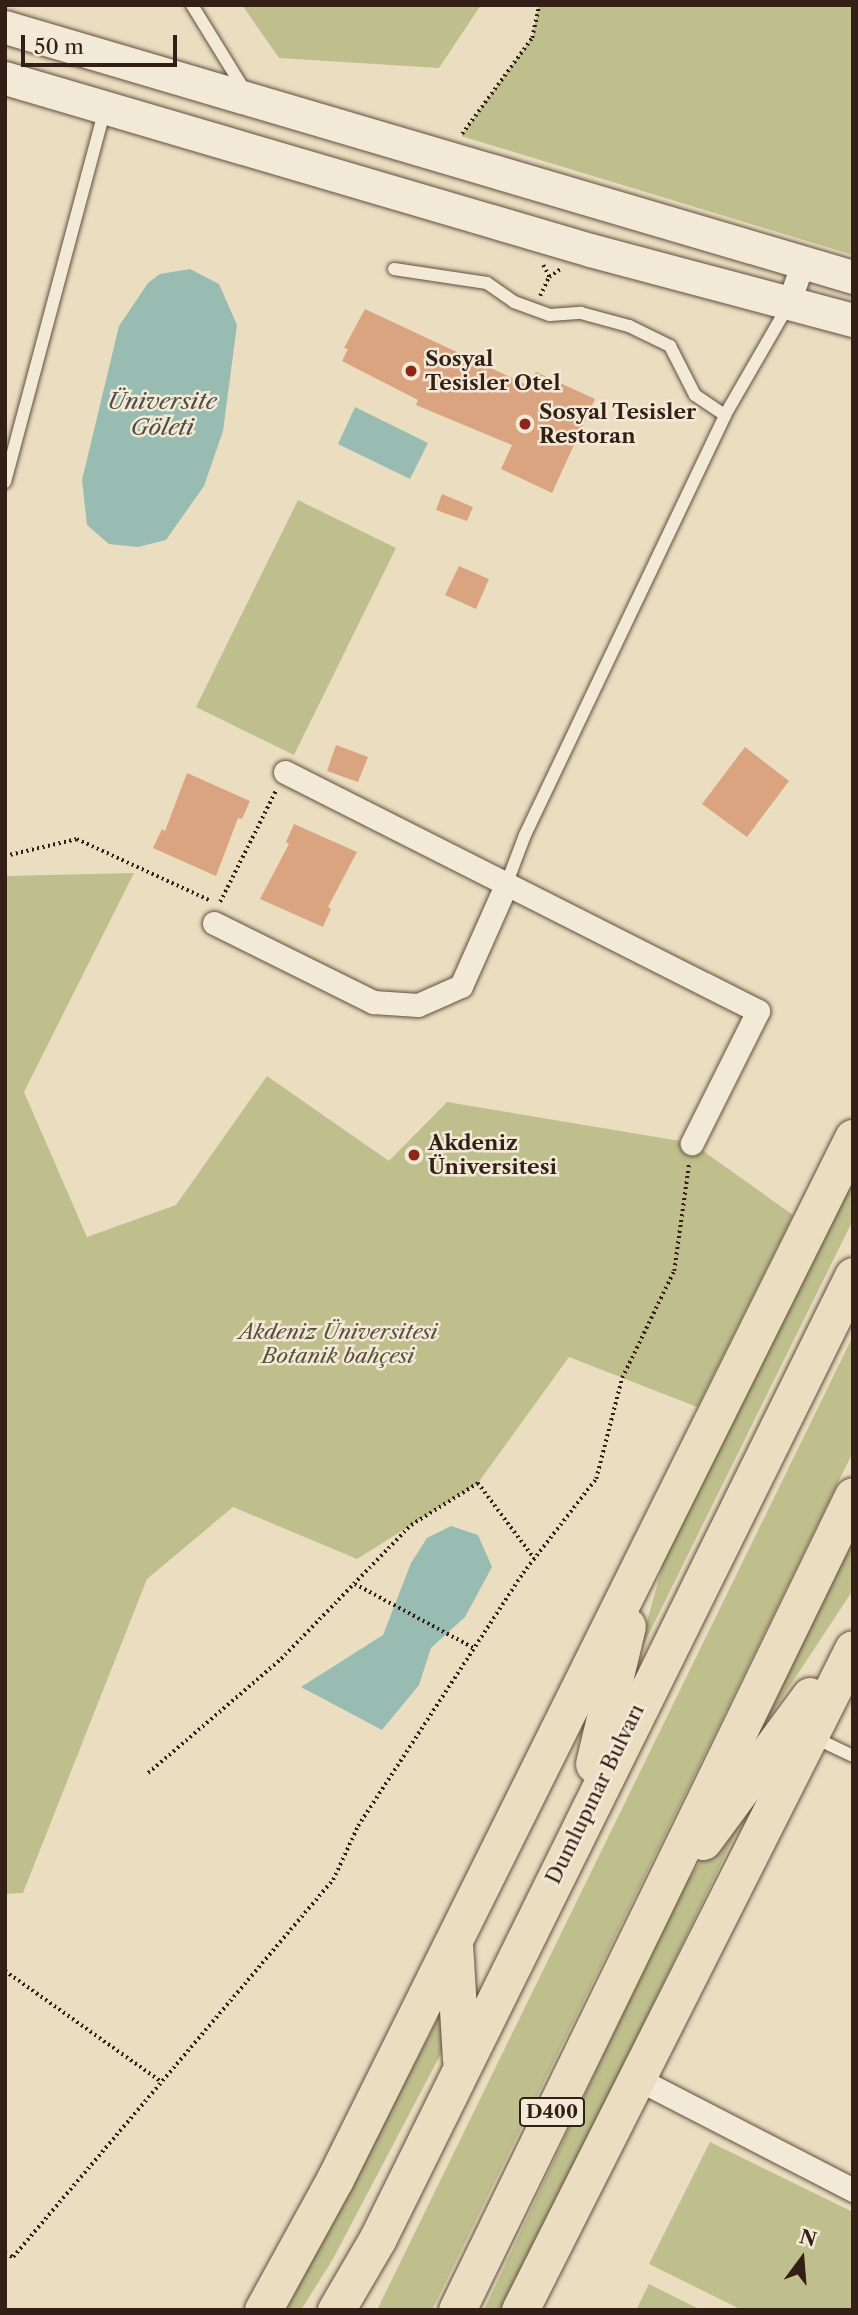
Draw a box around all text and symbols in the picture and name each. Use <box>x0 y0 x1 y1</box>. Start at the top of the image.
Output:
scale bar <box>24 21 180 65</box>
text: 50 m <box>34 34 84 59</box>
place label: Sosyal Tesisler Otel <box>425 346 561 396</box>
marker: Sosyal Tesisler Otel <box>403 363 419 379</box>
water label: Üniversite Göleti <box>107 387 217 441</box>
place label: Sosyal Tesisler Restoran <box>539 399 697 449</box>
marker: Sosyal Tesisler Restoran <box>517 416 533 432</box>
place label: Akdeniz Üniversitesi <box>428 1130 557 1180</box>
marker: Akdeniz Üniversitesi <box>406 1147 422 1163</box>
park label: Akdeniz Üniversitesi Botanik bahçesi <box>239 1319 437 1369</box>
street label: Dumlupınar Bulvarı <box>540 1700 650 1888</box>
road number: D400 <box>519 2096 585 2128</box>
north arrow <box>767 2224 837 2294</box>
text: N <box>797 2225 819 2252</box>

